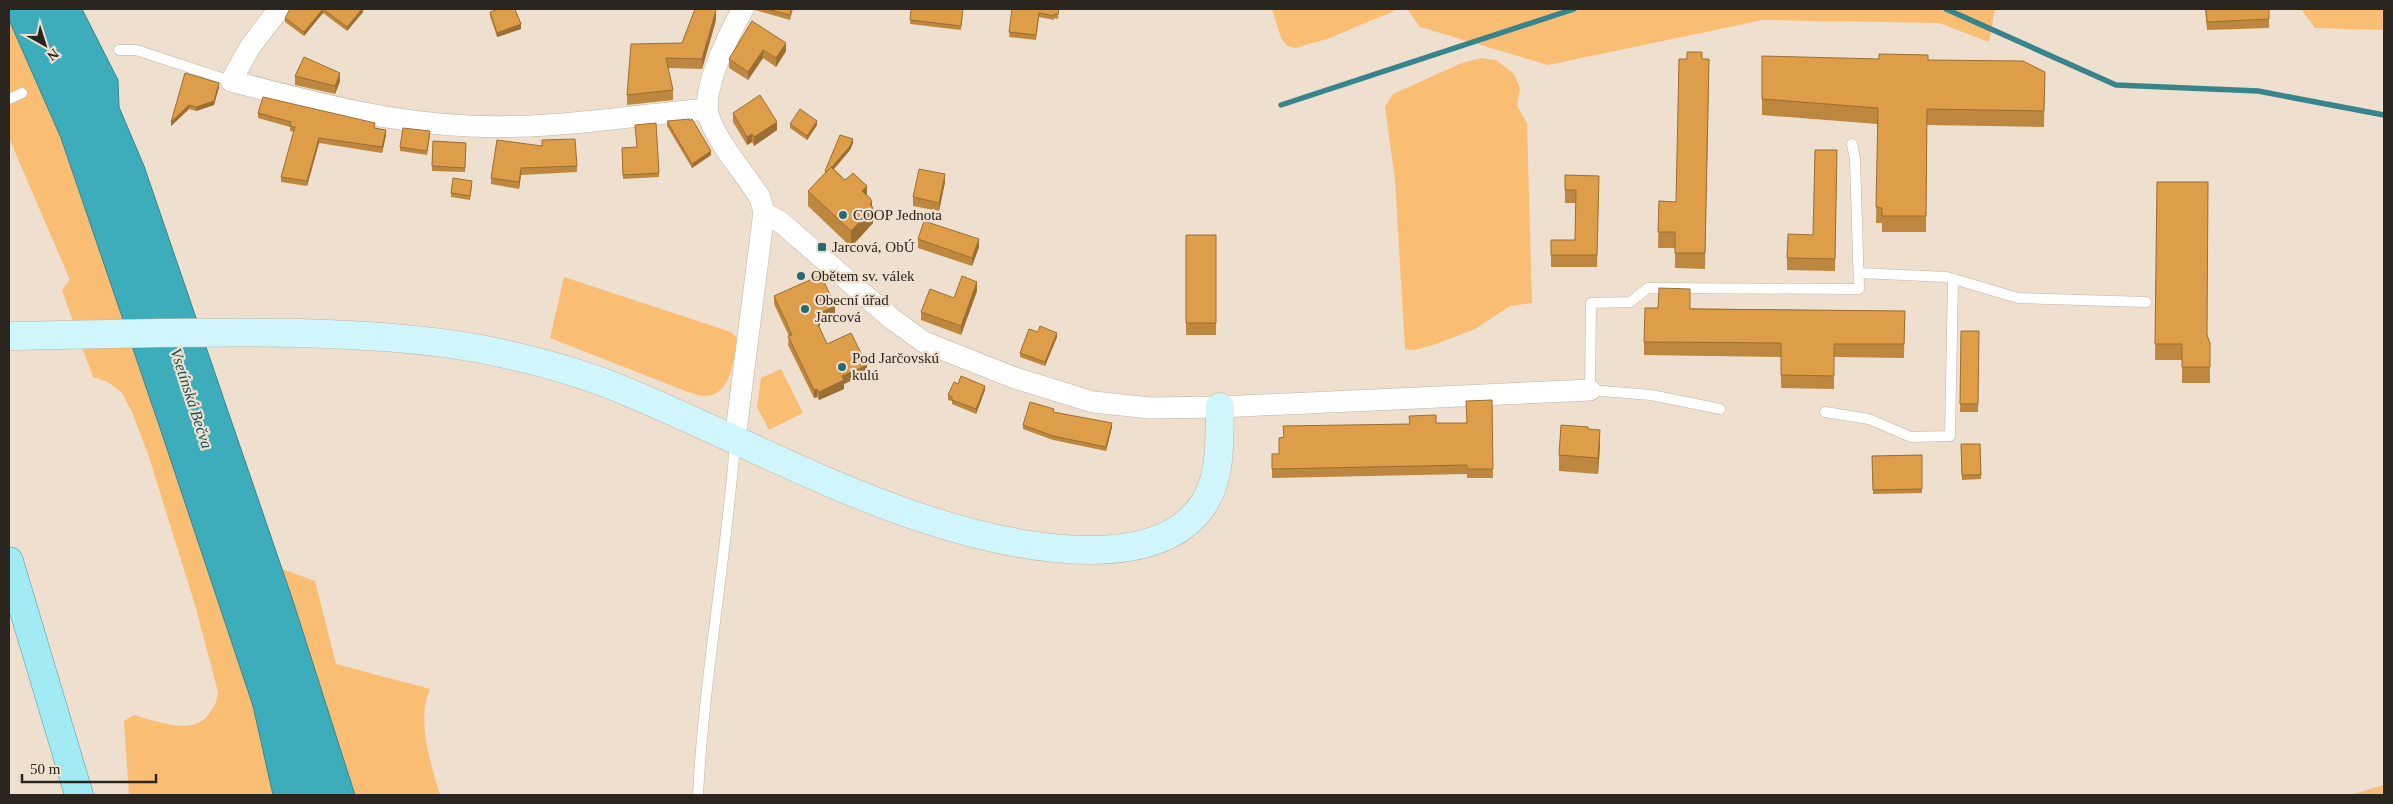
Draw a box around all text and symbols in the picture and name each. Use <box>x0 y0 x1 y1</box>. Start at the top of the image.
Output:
north arrow <box>20 20 70 70</box>
text: N <box>44 46 62 64</box>
place label: COOP Jednota <box>853 207 942 223</box>
marker: COOP Jednota <box>837 209 849 221</box>
place label: Jarcová, ObÚ <box>832 239 915 255</box>
marker: Jarcová, ObÚ <box>816 241 828 253</box>
place label: Obětem sv. válek <box>811 268 915 284</box>
marker: Obětem sv. válek <box>795 270 807 282</box>
place label: Obecní úřad Jarcová <box>815 292 889 325</box>
marker: Obecní úřad Jarcová <box>799 303 811 315</box>
water label: Vsetínská Bečva <box>167 346 216 450</box>
place label: Pod Jarčovskú kulú <box>852 350 940 383</box>
marker: Pod Jarčovskú kulú <box>836 361 848 373</box>
scale bar <box>22 752 156 784</box>
text: 50 m <box>30 761 61 777</box>

